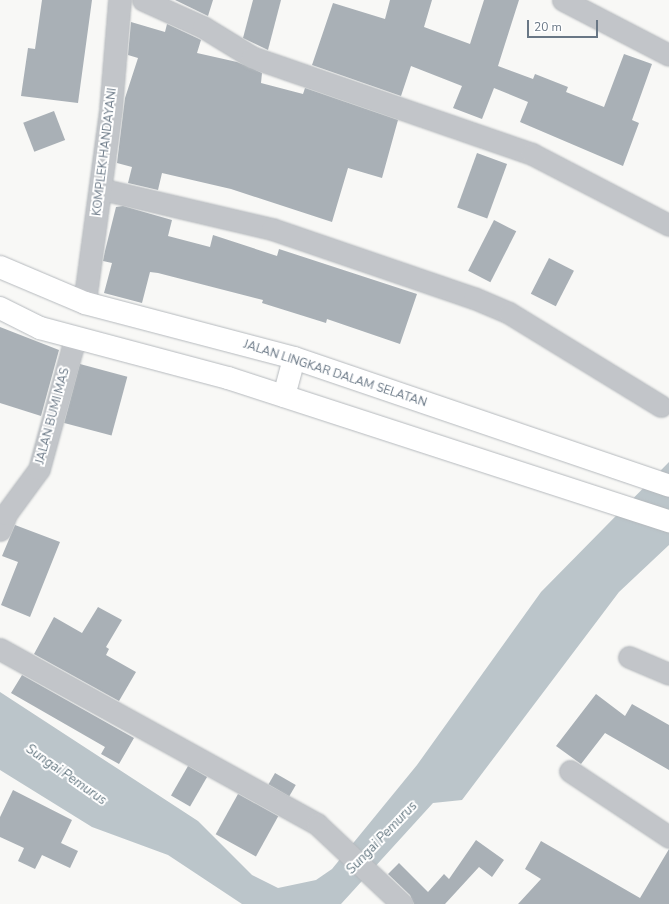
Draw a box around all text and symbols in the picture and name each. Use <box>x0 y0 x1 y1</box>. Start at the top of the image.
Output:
scale bar <box>529 12 600 38</box>
text: 20 m <box>534 19 562 35</box>
street label: KOMPLEK HANDAYANI <box>90 87 120 217</box>
street label: JALAN LINGKAR DALAM SELATAN <box>241 337 429 411</box>
street label: JALAN BUMI MAS <box>33 366 73 466</box>
water label: Sungai Pemurus <box>23 741 109 809</box>
water label: Sungai Pemurus <box>343 798 421 878</box>

